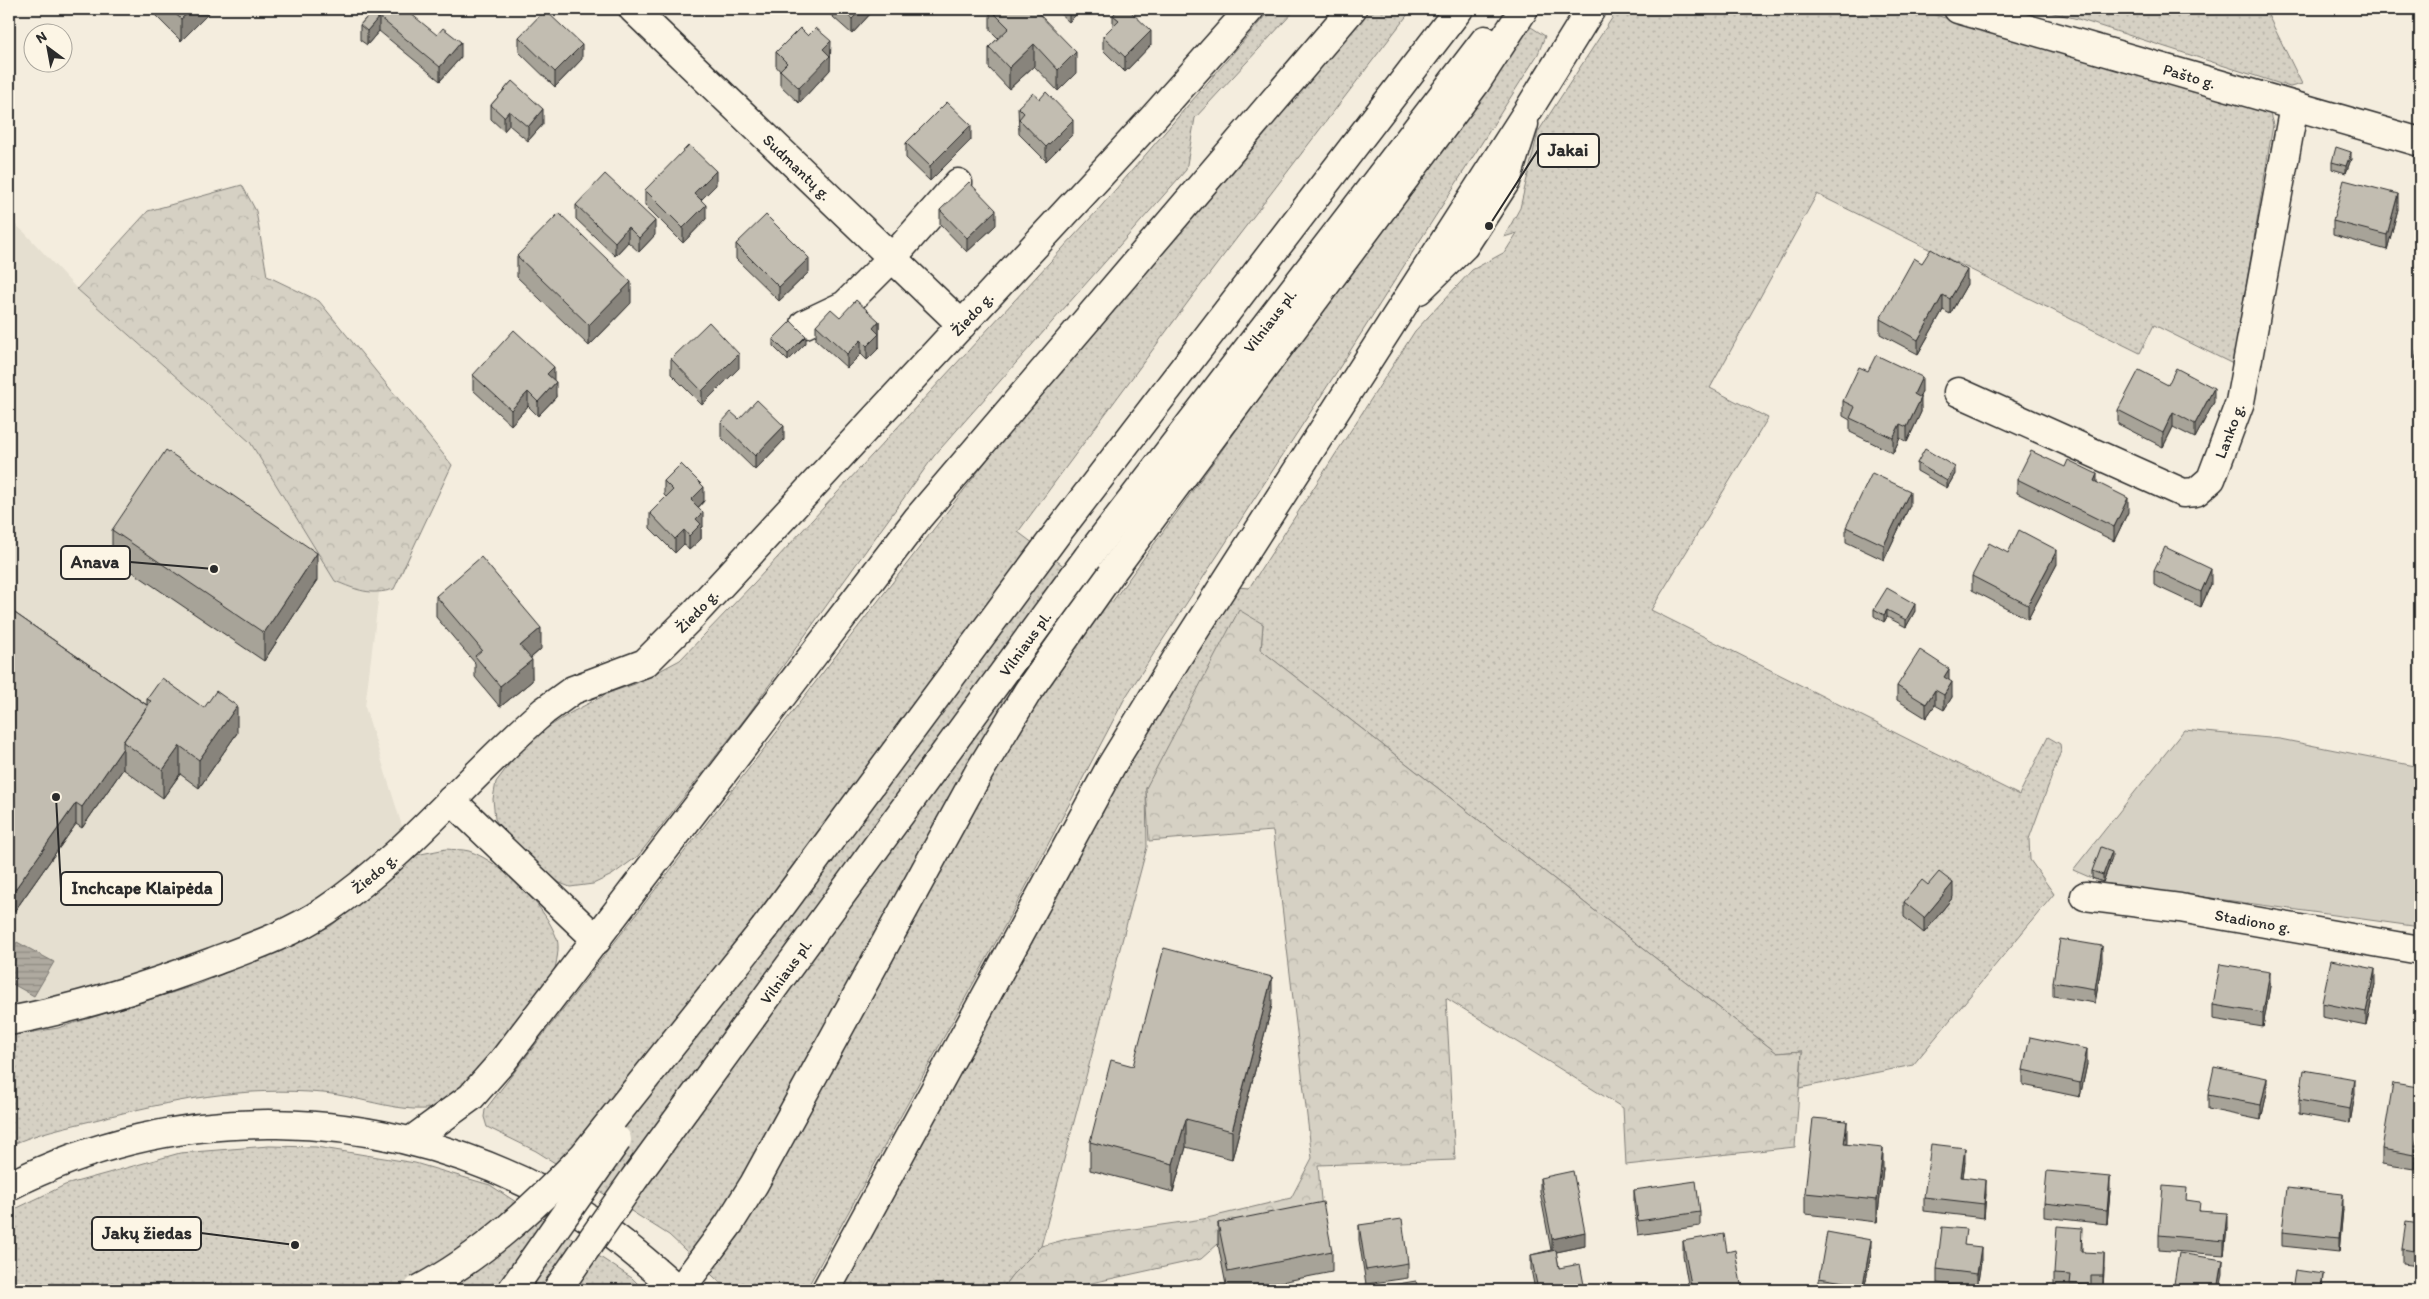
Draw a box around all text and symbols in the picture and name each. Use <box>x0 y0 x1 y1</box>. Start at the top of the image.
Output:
north arrow <box>22 22 72 72</box>
text: N <box>33 28 50 47</box>
street label: Pašto g. <box>2161 59 2218 92</box>
street label: Sudmantų g. <box>759 130 835 204</box>
callout: Jakai <box>1538 134 1599 167</box>
text: Jakai <box>1547 139 1588 161</box>
street label: Vilniaus pl. <box>1239 285 1300 356</box>
street label: Žiedo g. <box>947 288 997 340</box>
street label: Lanko g. <box>2210 400 2248 461</box>
callout: Anava <box>61 546 130 579</box>
text: Anava <box>70 551 119 573</box>
street label: Žiedo g. <box>671 585 722 637</box>
street label: Vilniaus pl. <box>995 607 1055 680</box>
street label: Žiedo g. <box>348 848 401 898</box>
callout: Inchcape Klaipėda <box>61 872 222 905</box>
text: Inchcape Klaipėda <box>71 877 213 899</box>
street label: Stadiono g. <box>2213 905 2293 937</box>
street label: Vilniaus pl. <box>755 935 815 1008</box>
callout: Jakų žiedas <box>92 1217 201 1250</box>
text: Jakų žiedas <box>101 1222 192 1244</box>

